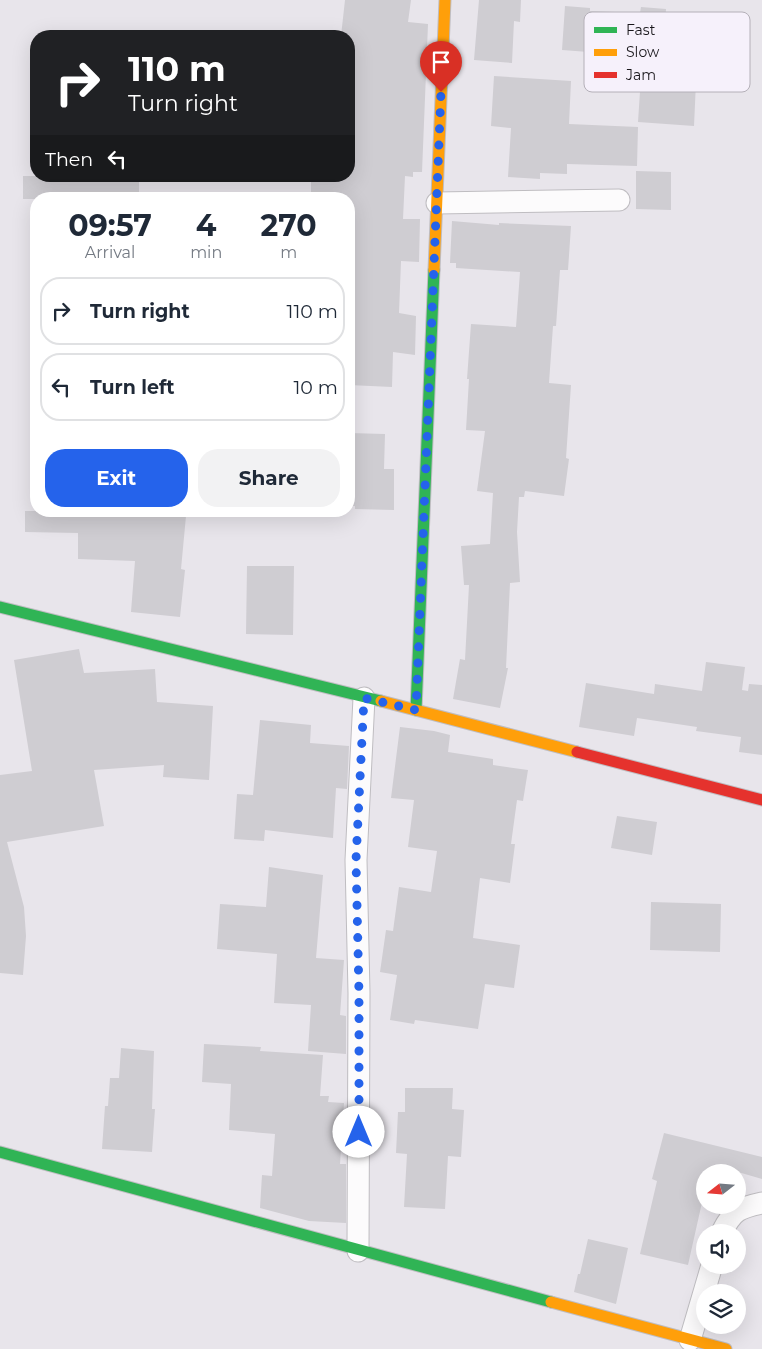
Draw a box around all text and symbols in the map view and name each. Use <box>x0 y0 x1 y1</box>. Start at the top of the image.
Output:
legend <box>584 12 750 92</box>
text: Fast <box>626 21 656 39</box>
pin <box>420 41 462 92</box>
text: Slow <box>626 43 660 61</box>
text: 110 m <box>128 47 226 90</box>
icon: arrive <box>427 48 455 76</box>
icon: right <box>45 50 110 115</box>
text: Jam <box>625 66 656 84</box>
text: Turn right <box>128 90 238 117</box>
icon: left <box>103 145 131 173</box>
text: Then <box>45 148 93 171</box>
text: 09:57 <box>68 207 152 244</box>
text: 4 <box>196 207 217 244</box>
text: 270 <box>261 207 317 244</box>
text: Arrival <box>85 243 135 262</box>
text: min <box>190 243 222 262</box>
text: m <box>280 243 297 262</box>
icon: right <box>47 297 75 325</box>
text: Turn right <box>90 300 190 323</box>
text: 110 m <box>287 300 338 323</box>
icon: left <box>47 373 75 401</box>
text: Turn left <box>90 376 175 399</box>
text: 10 m <box>293 376 338 399</box>
button: Exit <box>45 449 188 507</box>
button: Share <box>198 449 340 507</box>
position arrow <box>332 1105 384 1157</box>
north arrow <box>696 1164 746 1214</box>
map controls <box>696 1164 746 1334</box>
button: sound <box>696 1224 746 1274</box>
button: layers <box>696 1284 746 1334</box>

